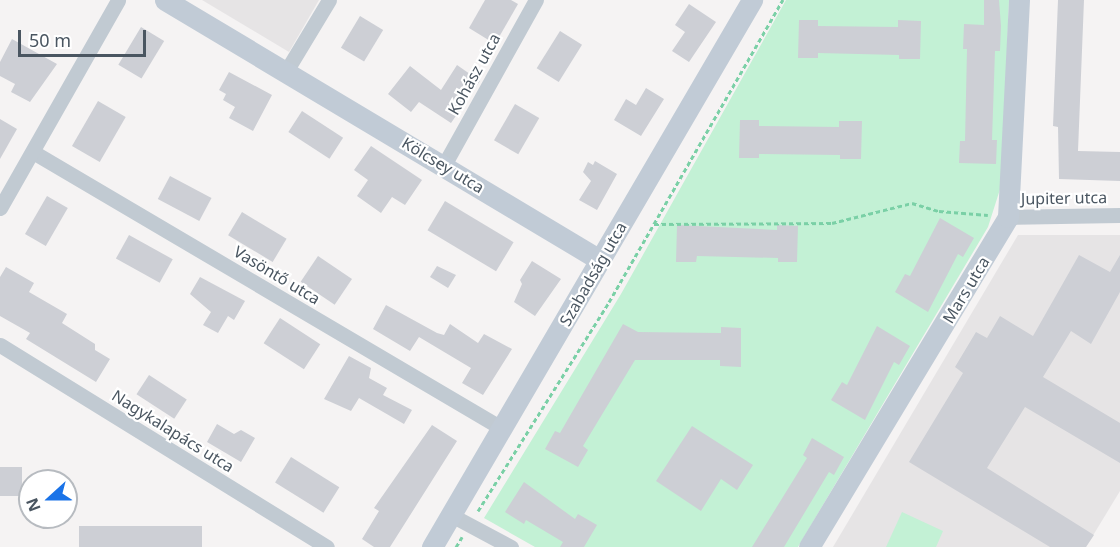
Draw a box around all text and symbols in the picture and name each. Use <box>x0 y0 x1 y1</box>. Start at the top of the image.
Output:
scale bar <box>21 18 148 56</box>
text: 50 m <box>29 28 71 52</box>
street label: Kohász utca <box>444 30 504 118</box>
street label: Kölcsey utca <box>398 133 488 197</box>
street label: Jupiter utca <box>1021 188 1107 208</box>
street label: Szabadság utca <box>555 219 631 329</box>
street label: Vasöntő utca <box>230 242 324 308</box>
street label: Mars utca <box>939 253 993 327</box>
street label: Nagykalapács utca <box>108 386 238 476</box>
north arrow <box>18 469 78 529</box>
text: N <box>20 495 46 515</box>

